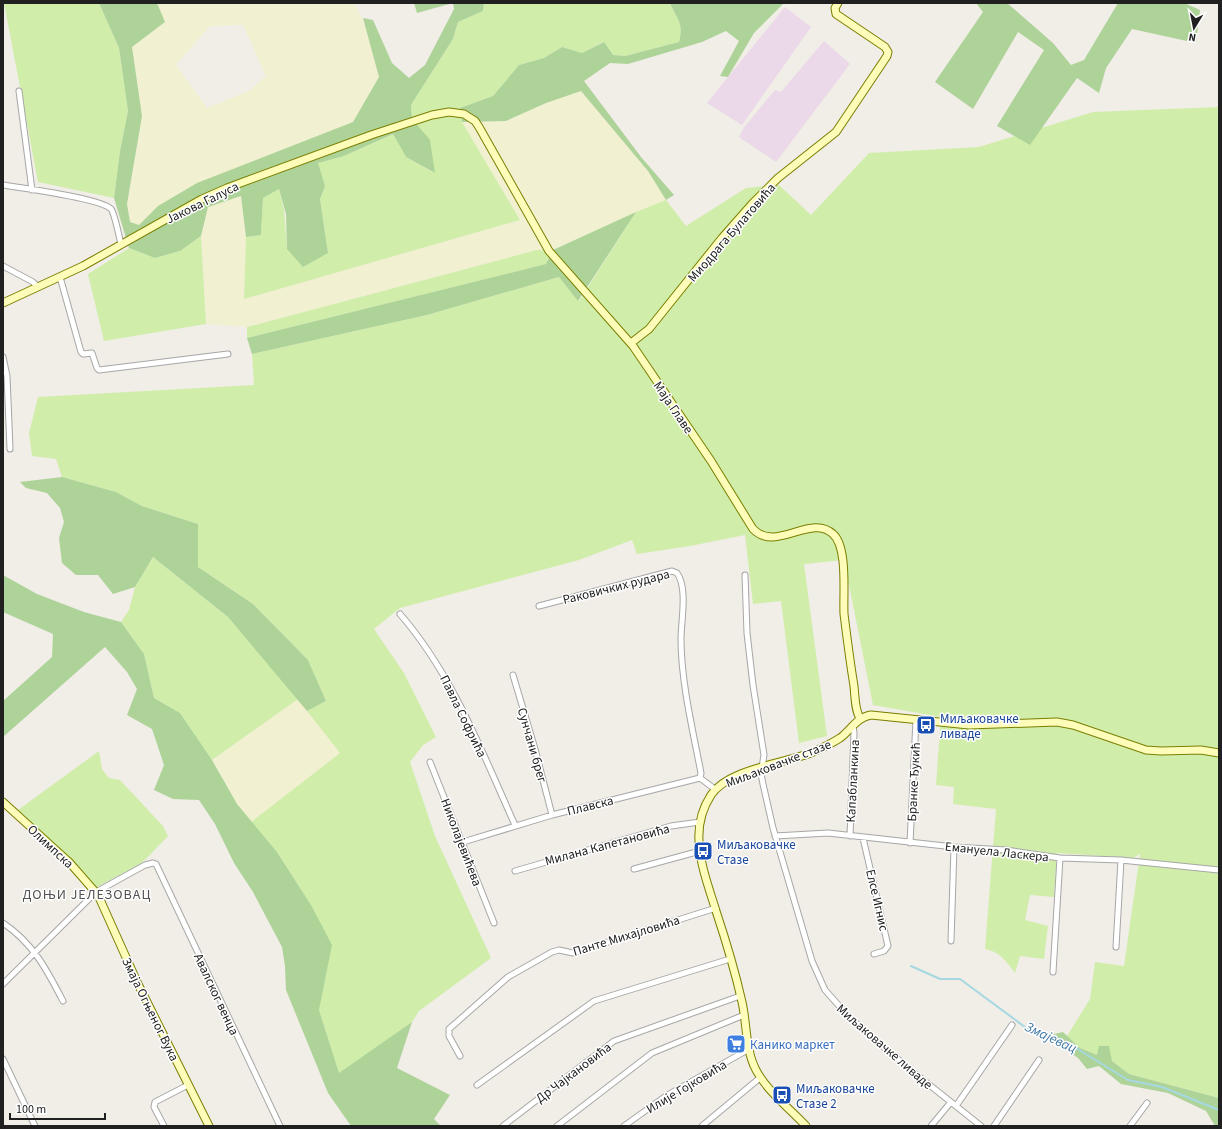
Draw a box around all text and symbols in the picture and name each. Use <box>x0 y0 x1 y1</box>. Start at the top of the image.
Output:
north arrow <box>1174 8 1214 48</box>
text: N <box>1187 29 1197 45</box>
street label: Јакова Галуса <box>163 178 242 228</box>
street label: Миодрага Булатовића <box>684 179 780 286</box>
street label: Маја Главе <box>649 378 697 437</box>
street label: Раковичких рудара <box>561 565 672 609</box>
street label: Павла Софрића <box>435 672 491 761</box>
street label: Сунчани брег <box>513 706 551 785</box>
place label: Миљаковачке ливаде <box>940 710 1019 743</box>
bus stop icon: Миљаковачке ливаде <box>915 714 937 736</box>
street label: Миљаковачке стазе <box>723 736 834 792</box>
street label: Капабланкина <box>842 739 864 823</box>
street label: Бранке Ђукић <box>903 742 925 822</box>
street label: Плавска <box>565 792 615 820</box>
street label: Николајевићева <box>436 796 486 889</box>
street label: Милана Капетановића <box>543 820 672 870</box>
street label: Олимпска <box>23 821 77 873</box>
place label: Миљаковачке Стазе <box>717 836 796 869</box>
street label: Емануела Ласкера <box>944 838 1050 866</box>
bus stop icon: Миљаковачке Стазе <box>692 840 714 862</box>
street label: Елсе Игнис <box>861 868 893 933</box>
district label: ДОЊИ ЈЕЛЕЗОВАЦ <box>23 885 151 905</box>
street label: Панте Михајловића <box>571 911 682 961</box>
street label: Авалског венца <box>189 951 243 1038</box>
street label: Змаја Огњеног Вука <box>117 955 183 1064</box>
street label: Миљаковачке ливаде <box>832 1000 936 1094</box>
water label: Змајевац <box>1021 1017 1080 1059</box>
supermarket icon: Канико маркет <box>725 1033 747 1055</box>
place label: Канико маркет <box>750 1036 835 1054</box>
street label: Др Чајкановића <box>532 1038 615 1107</box>
street label: Илије Гојковића <box>643 1056 730 1118</box>
place label: Миљаковачке Стазе 2 <box>796 1080 875 1113</box>
bus stop icon: Миљаковачке Стазе 2 <box>771 1084 793 1106</box>
scale bar <box>10 1095 105 1121</box>
text: 100 m <box>16 1101 46 1118</box>

